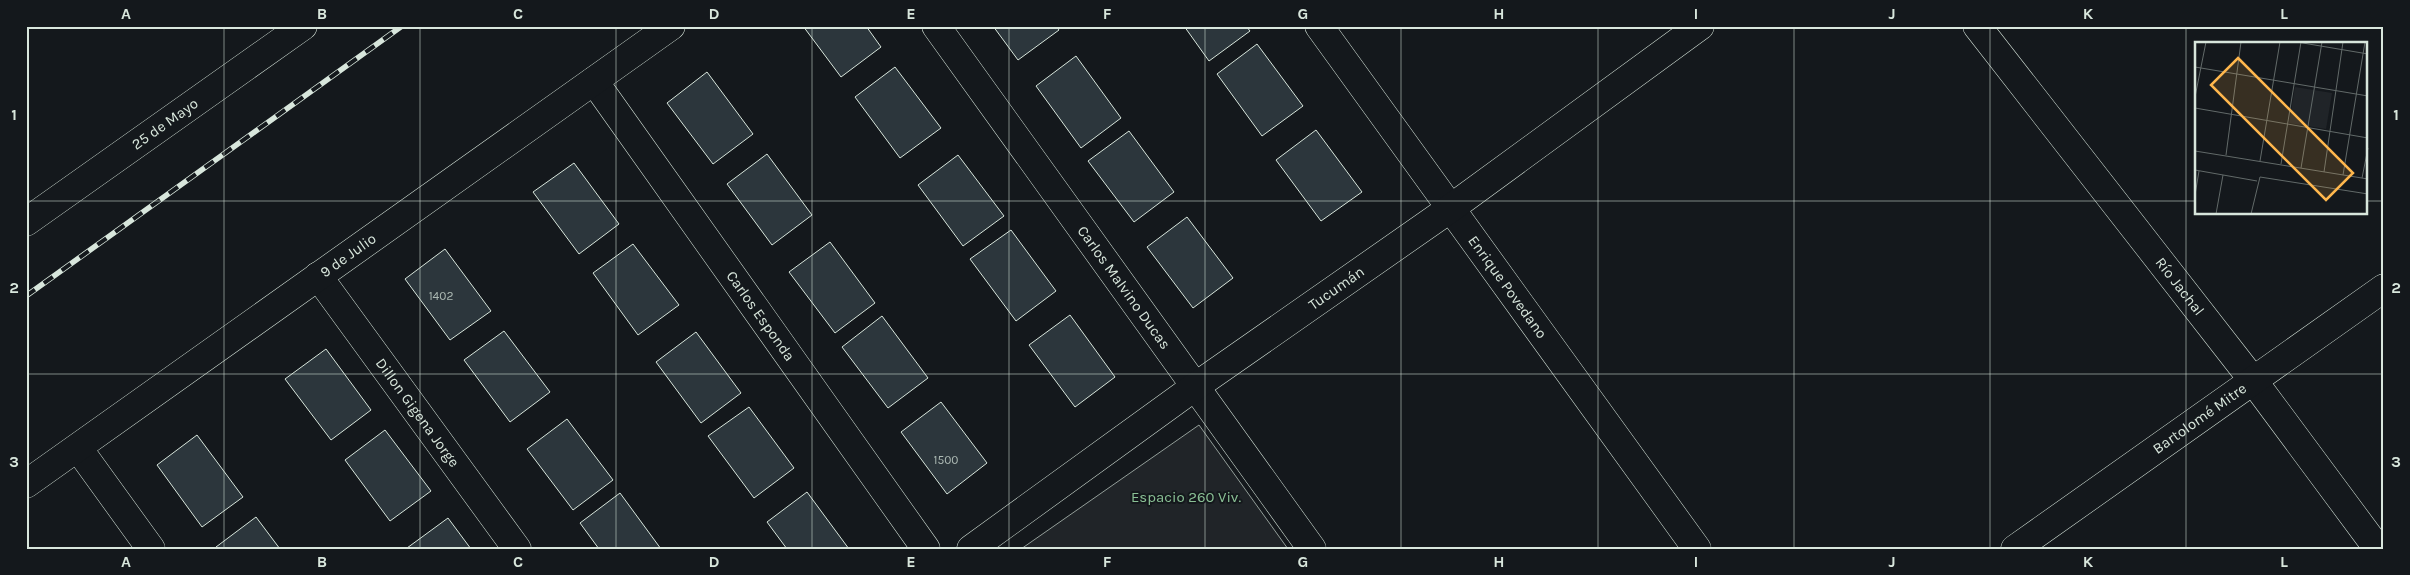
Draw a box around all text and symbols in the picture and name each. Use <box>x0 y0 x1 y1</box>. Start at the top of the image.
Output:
text: A <box>121 4 131 23</box>
text: B <box>317 4 327 23</box>
text: C <box>513 4 523 23</box>
text: D <box>709 4 720 23</box>
text: E <box>906 4 916 23</box>
text: F <box>1103 4 1112 23</box>
text: G <box>1298 4 1308 23</box>
text: H <box>1493 4 1505 23</box>
text: I <box>1694 4 1698 23</box>
text: J <box>1888 4 1896 23</box>
text: K <box>2083 4 2094 23</box>
text: L <box>2280 4 2288 23</box>
inset map <box>2195 42 2368 215</box>
street label: 25 de Mayo <box>128 94 201 153</box>
text: 1 <box>11 105 17 124</box>
text: 1 <box>2393 105 2399 124</box>
street label: Carlos Malvino Ducas <box>1074 222 1174 353</box>
street label: 9 de Julio <box>317 229 380 281</box>
street label: Enrique Povedano <box>1464 232 1551 342</box>
street label: Río Jachal <box>2151 254 2208 319</box>
street label: Tucumán <box>1305 262 1368 314</box>
street label: Carlos Esponda <box>723 267 799 364</box>
text: 2 <box>9 278 19 297</box>
text: 2 <box>2391 278 2401 297</box>
house number: 1402 <box>429 289 453 303</box>
street label: Dillon Gigena Jorge <box>372 355 463 471</box>
street label: Bartolomé Mitre <box>2149 379 2250 458</box>
text: 3 <box>9 452 19 471</box>
text: 3 <box>2391 452 2401 471</box>
house number: 1500 <box>934 453 958 467</box>
park label: Espacio 260 Viv. <box>1131 488 1241 506</box>
text: A <box>121 552 131 571</box>
text: B <box>317 552 327 571</box>
text: C <box>513 552 523 571</box>
text: D <box>709 552 720 571</box>
text: E <box>906 552 916 571</box>
text: F <box>1103 552 1112 571</box>
text: G <box>1298 552 1308 571</box>
text: H <box>1493 552 1505 571</box>
text: I <box>1694 552 1698 571</box>
text: J <box>1888 552 1896 571</box>
text: K <box>2083 552 2094 571</box>
text: L <box>2280 552 2288 571</box>

